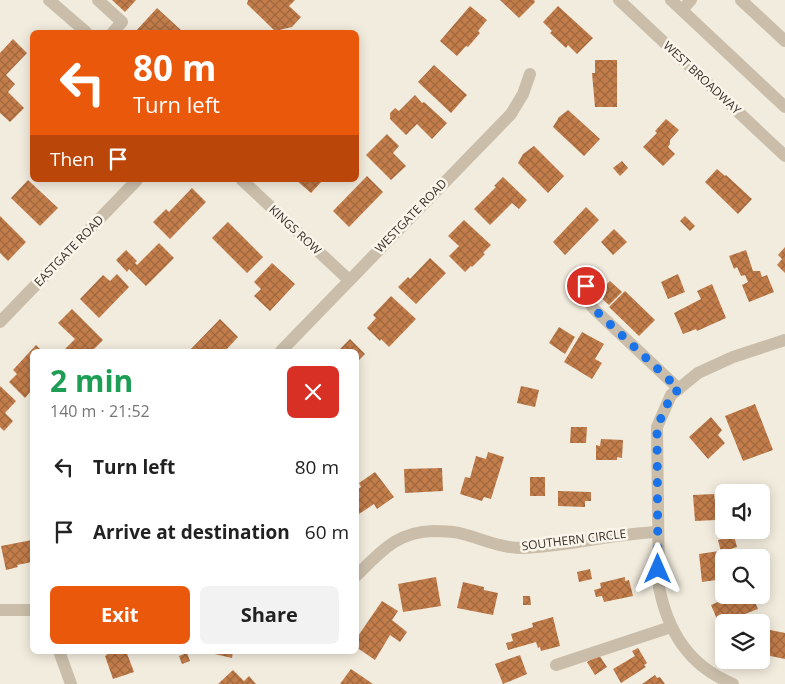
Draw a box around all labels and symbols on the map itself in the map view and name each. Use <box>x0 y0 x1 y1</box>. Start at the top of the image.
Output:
street label: WEST BROADWAY <box>660 37 745 118</box>
street label: WESTGATE ROAD <box>371 175 450 256</box>
street label: KINGS ROW <box>265 201 325 258</box>
street label: EASTGATE ROAD <box>30 211 107 290</box>
pin <box>565 265 607 307</box>
street label: SOUTHERN CIRCLE <box>521 525 627 554</box>
position arrow <box>631 542 683 594</box>

